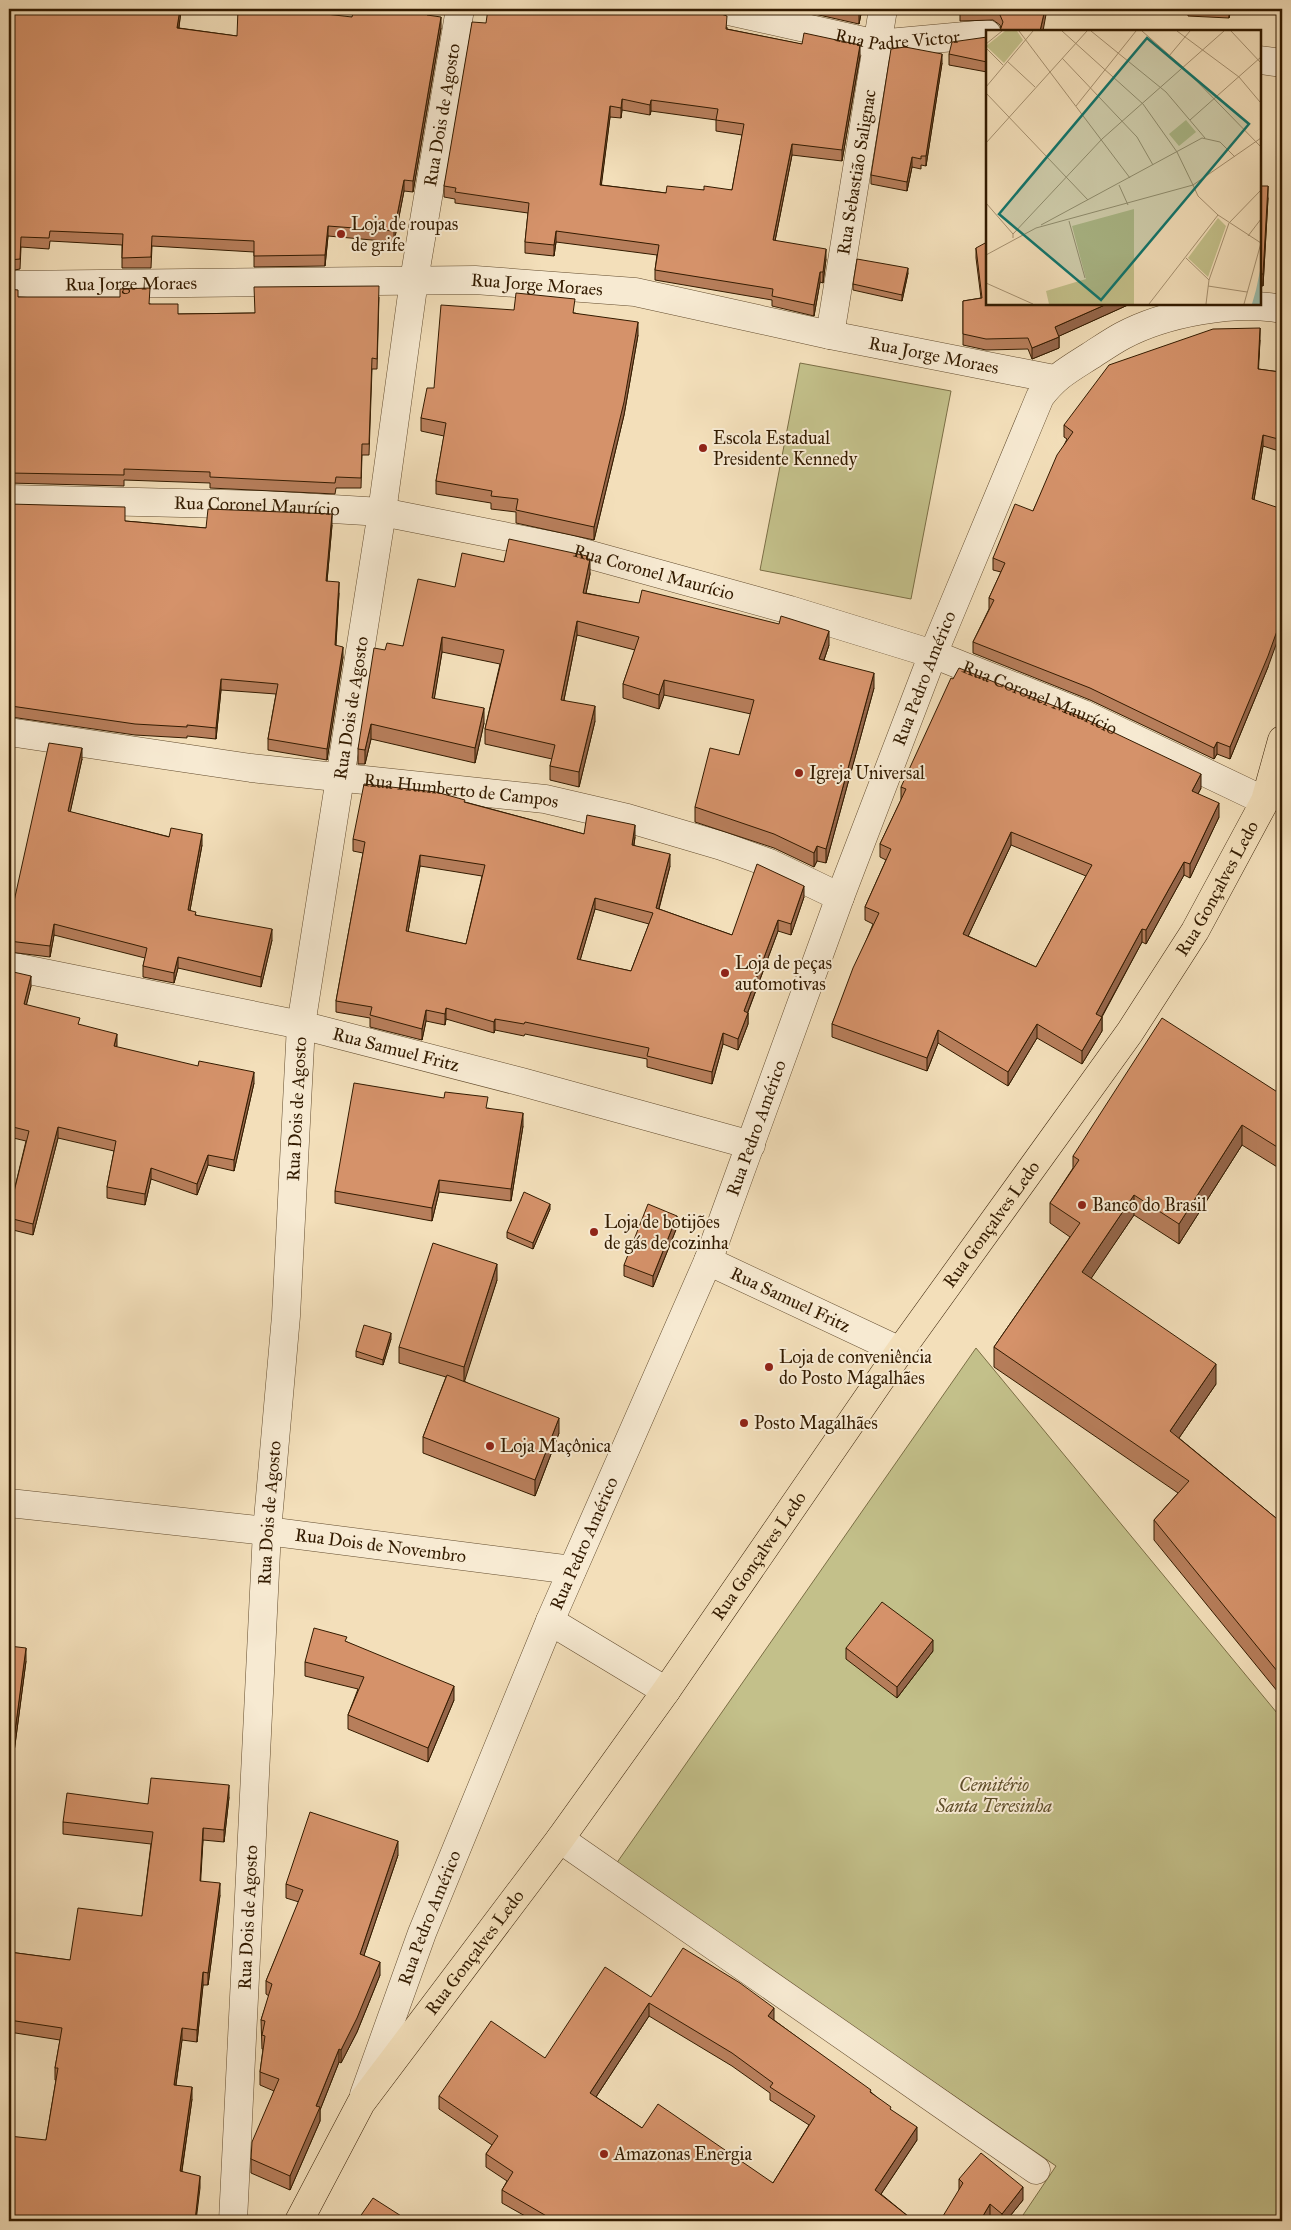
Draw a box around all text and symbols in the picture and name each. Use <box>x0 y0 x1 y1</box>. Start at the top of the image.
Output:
street label: Rua Padre Victor <box>833 24 961 55</box>
inset map <box>986 30 1261 305</box>
street label: Rua Dois de Agosto <box>419 42 465 188</box>
street label: Rua Sebastião Salignac <box>832 87 881 257</box>
place label: Loja de roupas de grife <box>351 213 458 257</box>
marker: Loja de roupas de grife <box>335 228 347 240</box>
street label: Rua Jorge Moraes <box>470 269 604 301</box>
street label: Rua Jorge Moraes <box>65 272 197 296</box>
street label: Rua Jorge Moraes <box>867 332 1001 379</box>
place label: Escola Estadual Presidente Kennedy <box>713 427 858 470</box>
marker: Escola Estadual Presidente Kennedy <box>697 442 709 454</box>
street label: Rua Coronel Maurício <box>174 492 340 520</box>
street label: Rua Coronel Maurício <box>571 540 737 605</box>
street label: Rua Pedro Américo <box>888 608 961 749</box>
street label: Rua Dois de Agosto <box>329 635 373 781</box>
street label: Rua Coronel Maurício <box>959 656 1121 740</box>
place label: Igreja Universal <box>809 762 925 785</box>
marker: Igreja Universal <box>793 767 805 779</box>
street label: Rua Humberto de Campos <box>362 769 561 813</box>
street label: Rua Gonçalves Ledo <box>1171 817 1263 960</box>
place label: Loja de peças automotivas <box>735 952 832 995</box>
marker: Loja de peças automotivas <box>719 967 731 979</box>
street label: Rua Samuel Fritz <box>330 1023 462 1076</box>
street label: Rua Dois de Agosto <box>282 1036 311 1182</box>
street label: Rua Pedro Américo <box>722 1057 791 1199</box>
street label: Rua Gonçalves Ledo <box>938 1156 1045 1292</box>
place label: Banco do Brasil <box>1092 1194 1207 1216</box>
marker: Banco do Brasil <box>1076 1199 1088 1211</box>
place label: Loja de botijões de gás de cozinha <box>604 1211 729 1255</box>
marker: Loja de botijões de gás de cozinha <box>588 1226 600 1238</box>
street label: Rua Samuel Fritz <box>727 1262 854 1337</box>
place label: Loja de conveniência do Posto Magalhães <box>779 1346 932 1390</box>
marker: Loja de conveniência do Posto Magalhães <box>763 1361 775 1373</box>
place label: Posto Magalhães <box>754 1412 878 1435</box>
marker: Posto Magalhães <box>738 1417 750 1429</box>
place label: Loja Maçônica <box>500 1435 612 1457</box>
street label: Rua Dois de Agosto <box>253 1440 286 1586</box>
marker: Loja Maçônica <box>484 1440 496 1452</box>
street label: Rua Pedro Américo <box>545 1474 623 1613</box>
street label: Rua Gonçalves Ledo <box>707 1487 811 1624</box>
street label: Rua Dois de Novembro <box>294 1524 467 1567</box>
park label: Cemitério Santa Teresinha <box>935 1774 1052 1817</box>
street label: Rua Dois de Agosto <box>233 1845 263 1990</box>
street label: Rua Pedro Américo <box>393 1847 466 1988</box>
street label: Rua Gonçalves Ledo <box>420 1885 529 2019</box>
place label: Amazonas Energia <box>613 2143 752 2166</box>
marker: Amazonas Energia <box>598 2148 610 2160</box>

